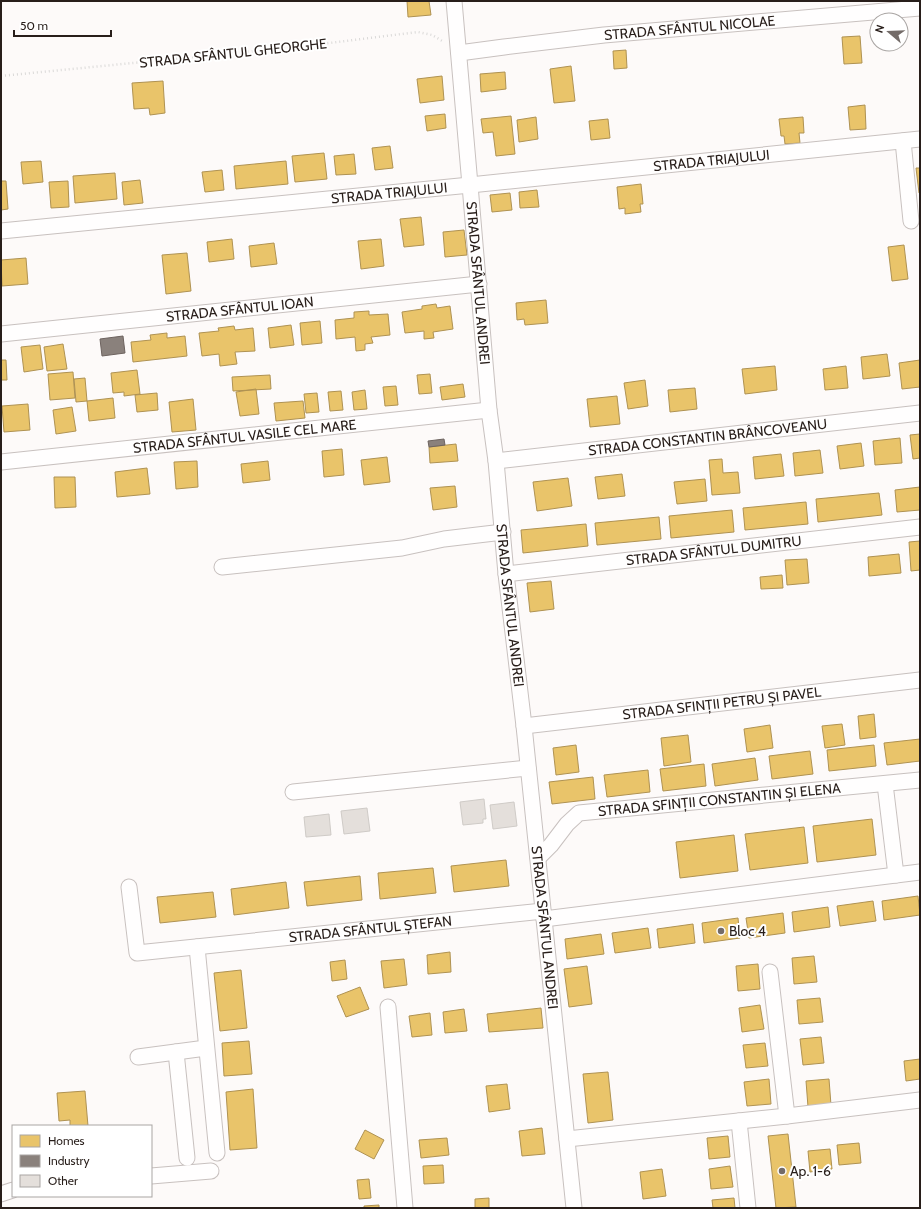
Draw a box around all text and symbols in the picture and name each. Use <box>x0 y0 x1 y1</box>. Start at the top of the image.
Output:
street label: STRADA SFÂNTUL NICOLAE <box>603 11 776 44</box>
scale bar <box>14 12 111 38</box>
north arrow <box>869 12 909 52</box>
text: 50 m <box>20 18 48 33</box>
text: N <box>872 23 887 35</box>
street label: STRADA SFÂNTUL GHEORGHE <box>138 34 328 72</box>
street label: STRADA TRIAJULUI <box>652 145 771 175</box>
street label: STRADA TRIAJULUI <box>330 178 448 208</box>
street label: STRADA SFÂNTUL ANDREI <box>462 200 494 365</box>
street label: STRADA SFÂNTUL IOAN <box>165 292 314 326</box>
street label: STRADA SFÂNTUL VASILE CEL MARE <box>132 415 357 457</box>
street label: STRADA CONSTANTIN BRÂNCOVEANU <box>587 415 828 460</box>
street label: STRADA SFÂNTUL ANDREI <box>493 523 528 688</box>
street label: STRADA SFÂNTUL DUMITRU <box>625 532 802 569</box>
street label: STRADA SFINȚII PETRU ȘI PAVEL <box>621 683 822 724</box>
street label: STRADA SFINȚII CONSTANTIN ȘI ELENA <box>597 779 842 820</box>
street label: STRADA SFÂNTUL ANDREI <box>527 845 562 1010</box>
street label: STRADA SFÂNTUL ȘTEFAN <box>288 911 453 946</box>
place label: Bloc 4 <box>729 922 766 940</box>
marker: Bloc 4 <box>716 926 726 936</box>
legend <box>12 1125 152 1197</box>
text: Homes <box>48 1133 85 1148</box>
text: Industry <box>48 1153 89 1168</box>
place label: Ap. 1-6 <box>790 1162 831 1180</box>
marker: Ap. 1-6 <box>777 1166 787 1176</box>
text: Other <box>48 1173 78 1188</box>

